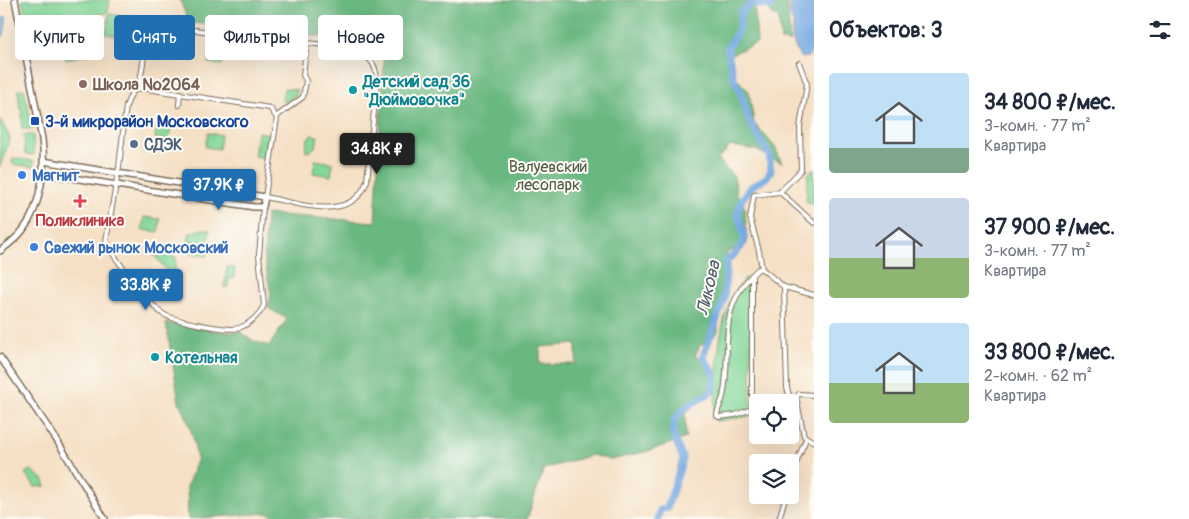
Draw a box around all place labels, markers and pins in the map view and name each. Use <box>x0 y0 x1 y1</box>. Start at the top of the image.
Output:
place label: Детский сад 36 "Дюймовочка" <box>362 72 470 110</box>
place label: Школа №2064 <box>92 75 201 95</box>
marker: Школа №2064 <box>77 78 89 90</box>
marker: Детский сад 36 "Дюймовочка" <box>347 84 359 96</box>
place label: 3-й микрорайон Московского <box>45 112 249 132</box>
marker: 3-й микрорайон Московского <box>29 115 41 127</box>
pin: 34.8K ₽ <box>331 132 423 175</box>
place label: СДЭК <box>144 135 182 155</box>
marker: СДЭК <box>128 138 140 150</box>
place label: Магнит <box>32 166 81 186</box>
pin: 37.9K ₽ <box>173 168 265 211</box>
marker: Магнит <box>16 169 28 181</box>
marker: Поликлиника <box>73 194 87 208</box>
place label: Поликлиника <box>36 211 125 231</box>
place label: Свежий рынок Московский <box>44 238 229 258</box>
marker: Свежий рынок Московский <box>28 241 40 253</box>
pin: 33.8K ₽ <box>100 268 192 311</box>
place label: Котельная <box>165 348 238 368</box>
marker: Котельная <box>149 351 161 363</box>

